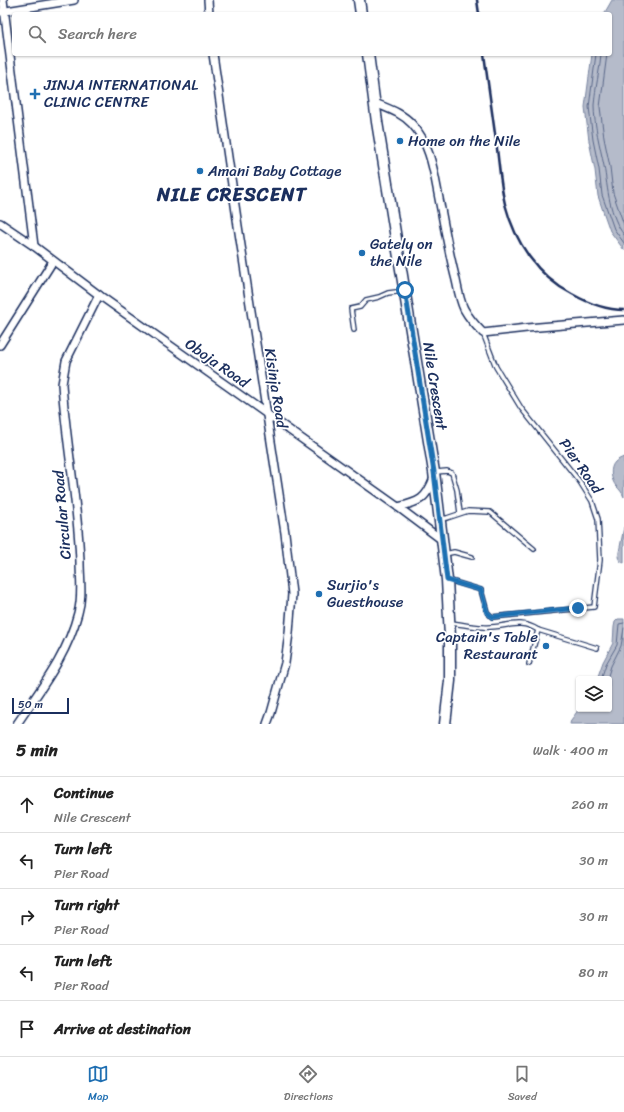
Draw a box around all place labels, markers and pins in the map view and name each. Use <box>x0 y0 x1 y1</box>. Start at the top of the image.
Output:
place label: JINJA INTERNATIONAL CLINIC CENTRE <box>43 72 198 115</box>
marker: JINJA INTERNATIONAL CLINIC CENTRE <box>29 88 41 100</box>
place label: Home on the Nile <box>408 128 520 154</box>
marker: Home on the Nile <box>395 136 405 146</box>
place label: Amani Baby Cottage <box>207 158 341 184</box>
marker: Amani Baby Cottage <box>195 166 205 176</box>
place label: Gately on the Nile <box>370 231 433 274</box>
marker: Gately on the Nile <box>357 248 367 258</box>
place label: Surjio's Guesthouse <box>327 572 404 615</box>
marker: Surjio's Guesthouse <box>314 589 324 599</box>
place label: Captain's Table Restaurant <box>436 624 538 667</box>
marker: Captain's Table Restaurant <box>541 641 551 651</box>

